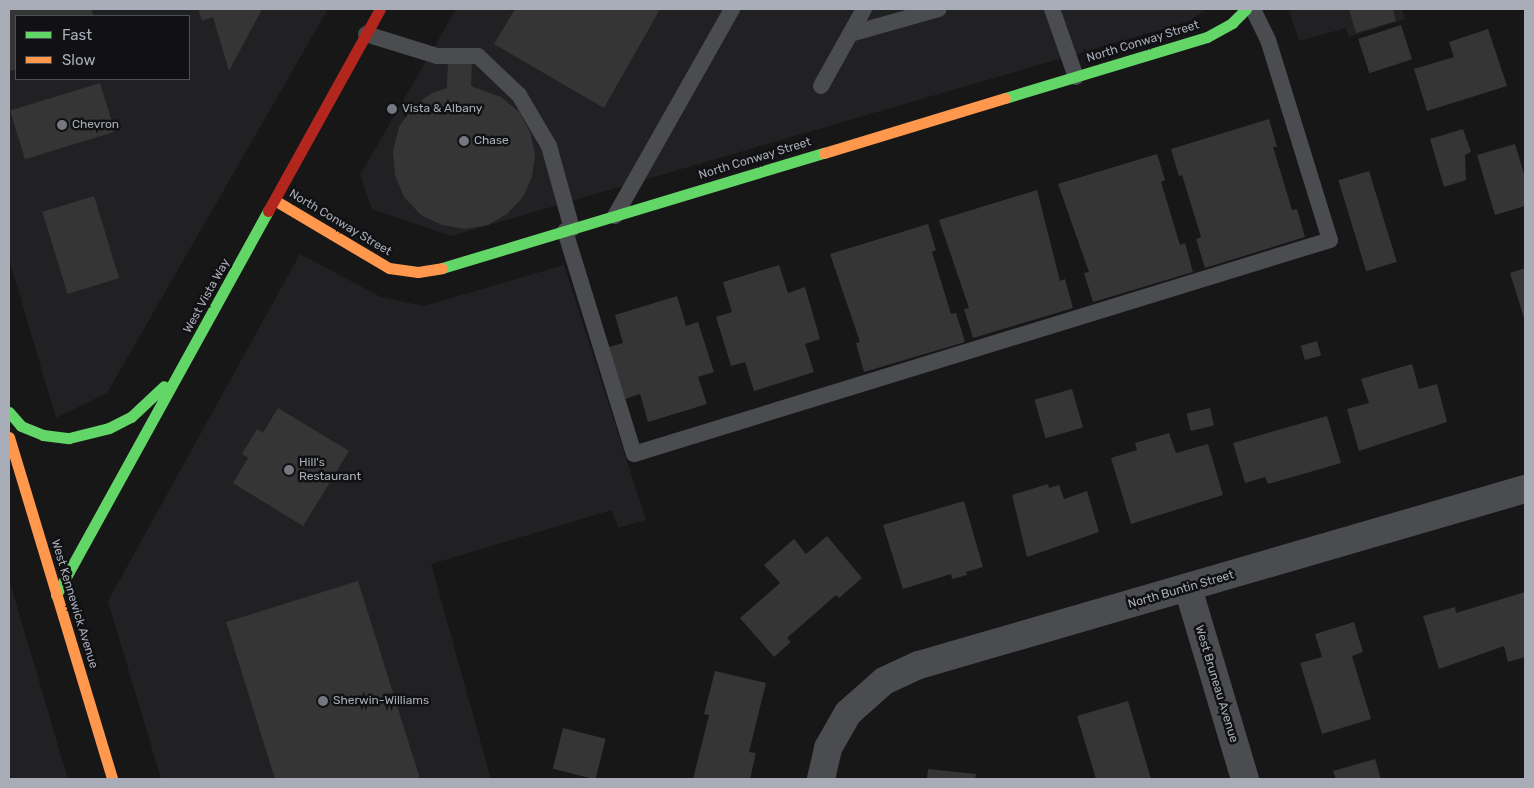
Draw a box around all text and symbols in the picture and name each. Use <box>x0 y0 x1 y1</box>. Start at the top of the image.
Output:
legend <box>15 15 190 80</box>
street label: North Conway Street <box>1085 18 1201 66</box>
text: Fast <box>62 26 92 44</box>
text: Slow <box>62 51 95 69</box>
place label: Vista & Albany <box>402 102 483 116</box>
marker: Vista & Albany <box>386 103 398 115</box>
place label: Chevron <box>72 118 119 132</box>
marker: Chevron <box>56 119 68 131</box>
place label: Chase <box>474 134 509 148</box>
marker: Chase <box>458 135 470 147</box>
street label: North Conway Street <box>697 135 813 183</box>
street label: North Conway Street <box>286 187 394 259</box>
street label: West Vista Way <box>180 256 234 336</box>
place label: Hill's Restaurant <box>299 456 361 484</box>
marker: Hill's Restaurant <box>283 464 295 476</box>
street label: West Kennewick Avenue <box>47 537 101 671</box>
street label: North Buntin Street <box>1126 568 1236 612</box>
street label: West Bruneau Avenue <box>1191 623 1241 745</box>
place label: Sherwin-Williams <box>333 694 429 708</box>
marker: Sherwin-Williams <box>317 695 329 707</box>

